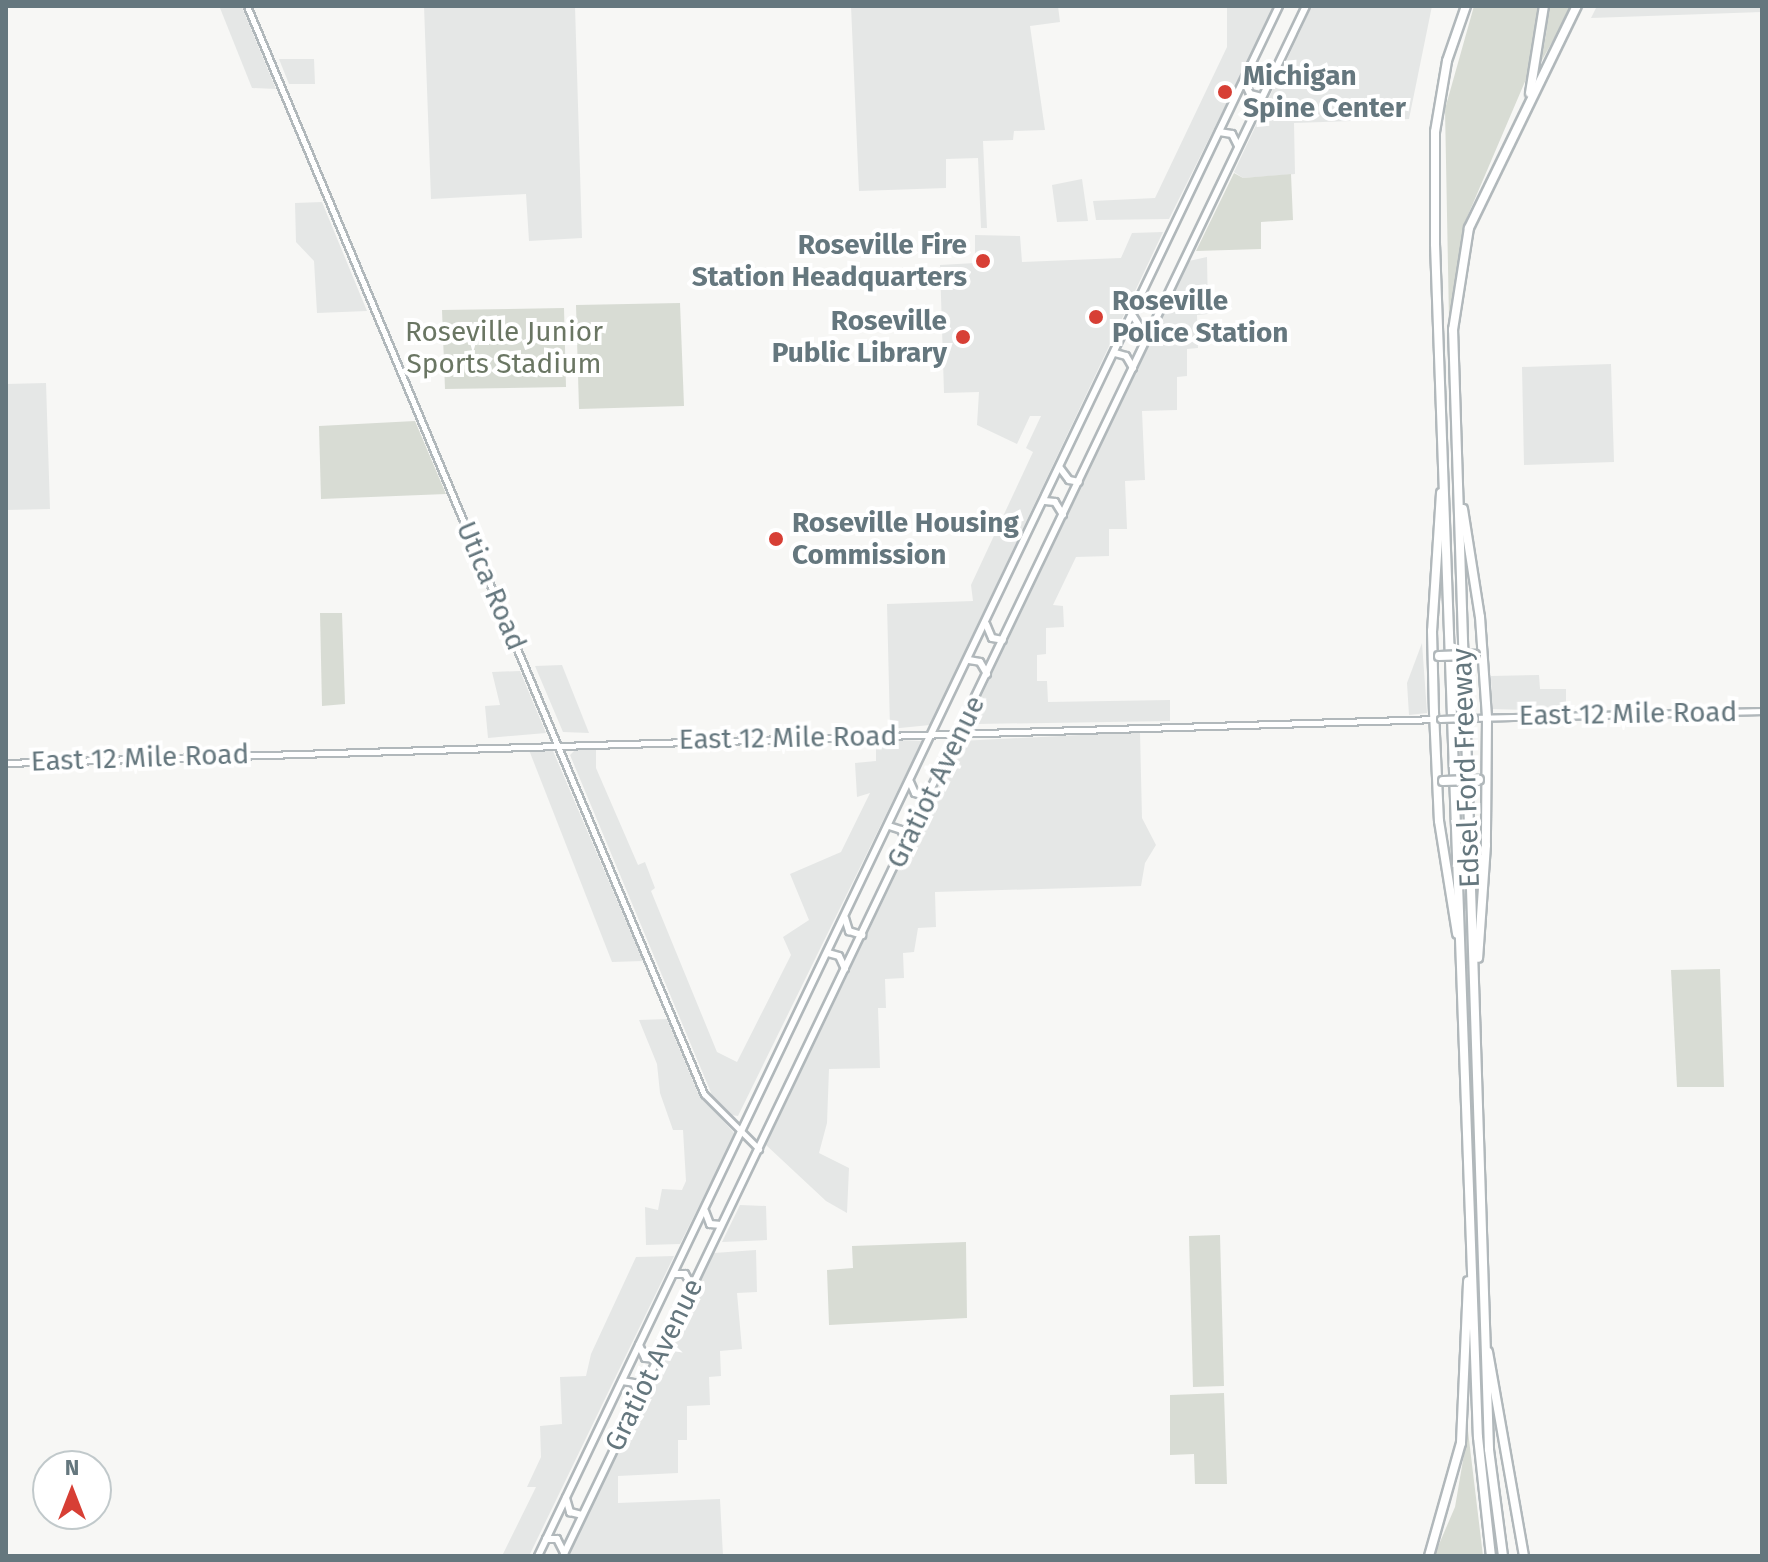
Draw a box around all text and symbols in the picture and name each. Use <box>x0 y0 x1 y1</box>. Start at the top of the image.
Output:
place label: Michigan Spine Center <box>1243 59 1406 125</box>
marker: Michigan Spine Center <box>1214 81 1236 103</box>
place label: Roseville Fire Station Headquarters <box>692 228 967 294</box>
marker: Roseville Fire Station Headquarters <box>974 252 992 270</box>
place label: Roseville Police Station <box>1112 284 1289 350</box>
place label: Roseville Public Library <box>772 304 947 370</box>
marker: Roseville Police Station <box>1087 308 1105 326</box>
park label: Roseville Junior Sports Stadium <box>405 315 603 381</box>
marker: Roseville Public Library <box>954 328 972 346</box>
place label: Roseville Housing Commission <box>792 506 1019 572</box>
street label: Utica Road <box>449 516 533 656</box>
marker: Roseville Housing Commission <box>767 530 785 548</box>
street label: Edsel Ford Freeway <box>1445 648 1487 888</box>
street label: Gratiot Avenue <box>880 690 992 874</box>
street label: East 12 Mile Road <box>1518 695 1738 733</box>
street label: East 12 Mile Road <box>678 719 898 757</box>
street label: East 12 Mile Road <box>30 737 250 779</box>
street label: Gratiot Avenue <box>598 1273 710 1457</box>
north arrow <box>32 1450 112 1530</box>
text: N <box>65 1454 79 1481</box>

